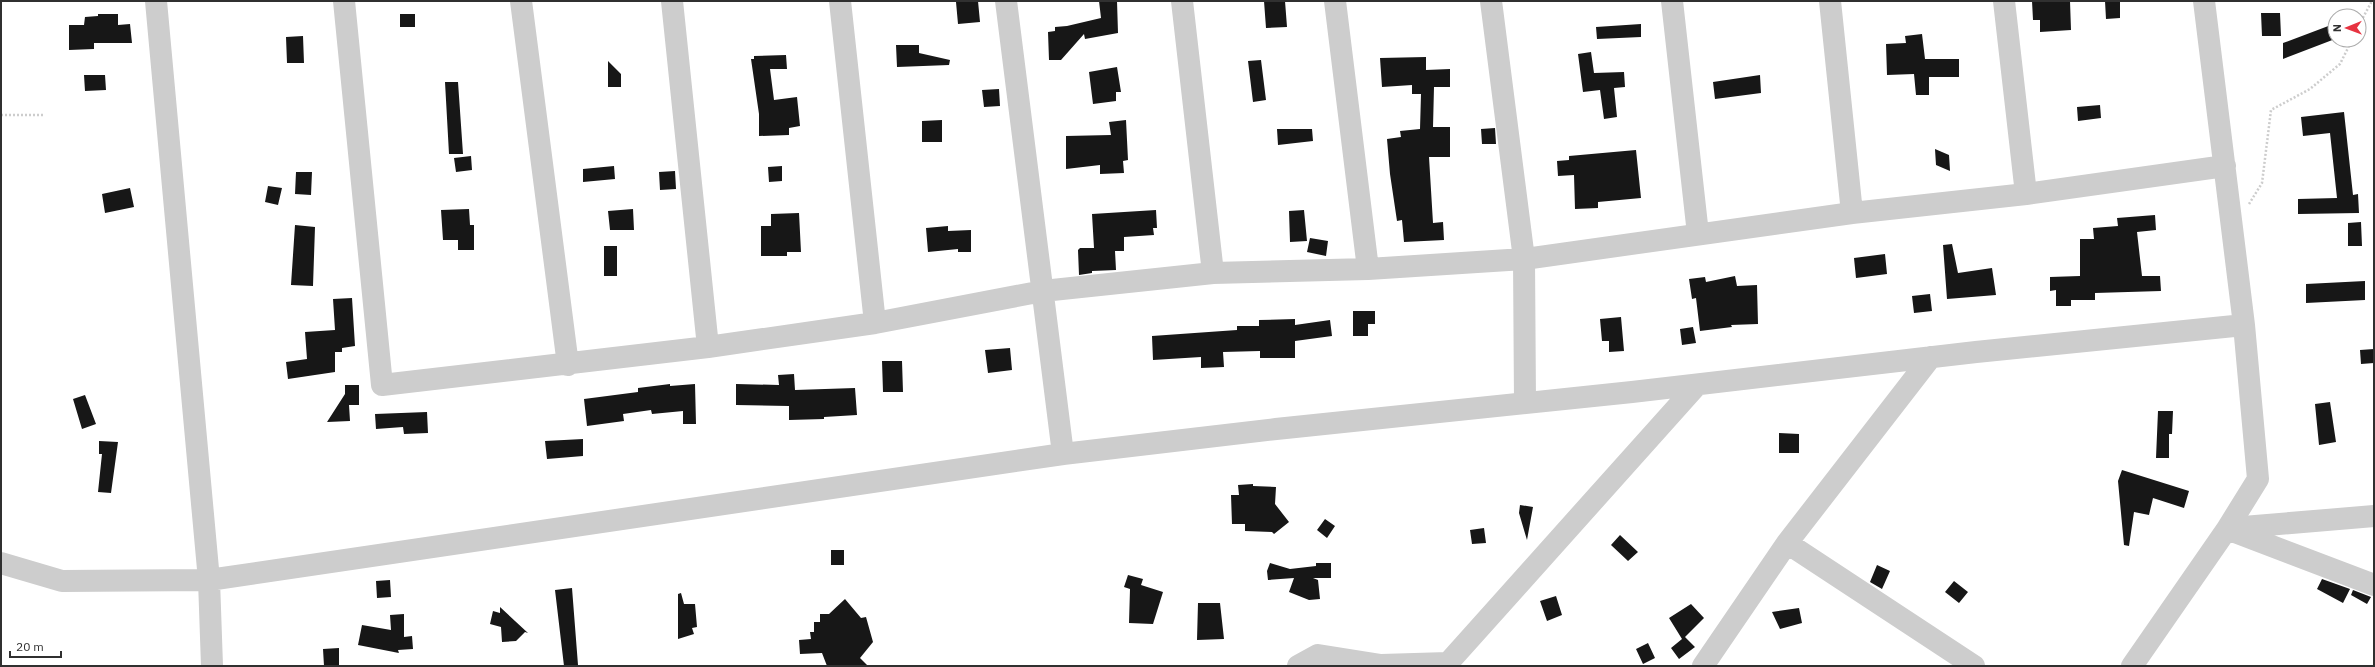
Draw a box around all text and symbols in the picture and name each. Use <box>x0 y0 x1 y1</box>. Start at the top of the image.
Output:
north arrow <box>2327 8 2367 48</box>
text: N <box>2330 24 2344 32</box>
scale bar <box>10 633 61 659</box>
text: 20 m <box>16 639 44 654</box>

